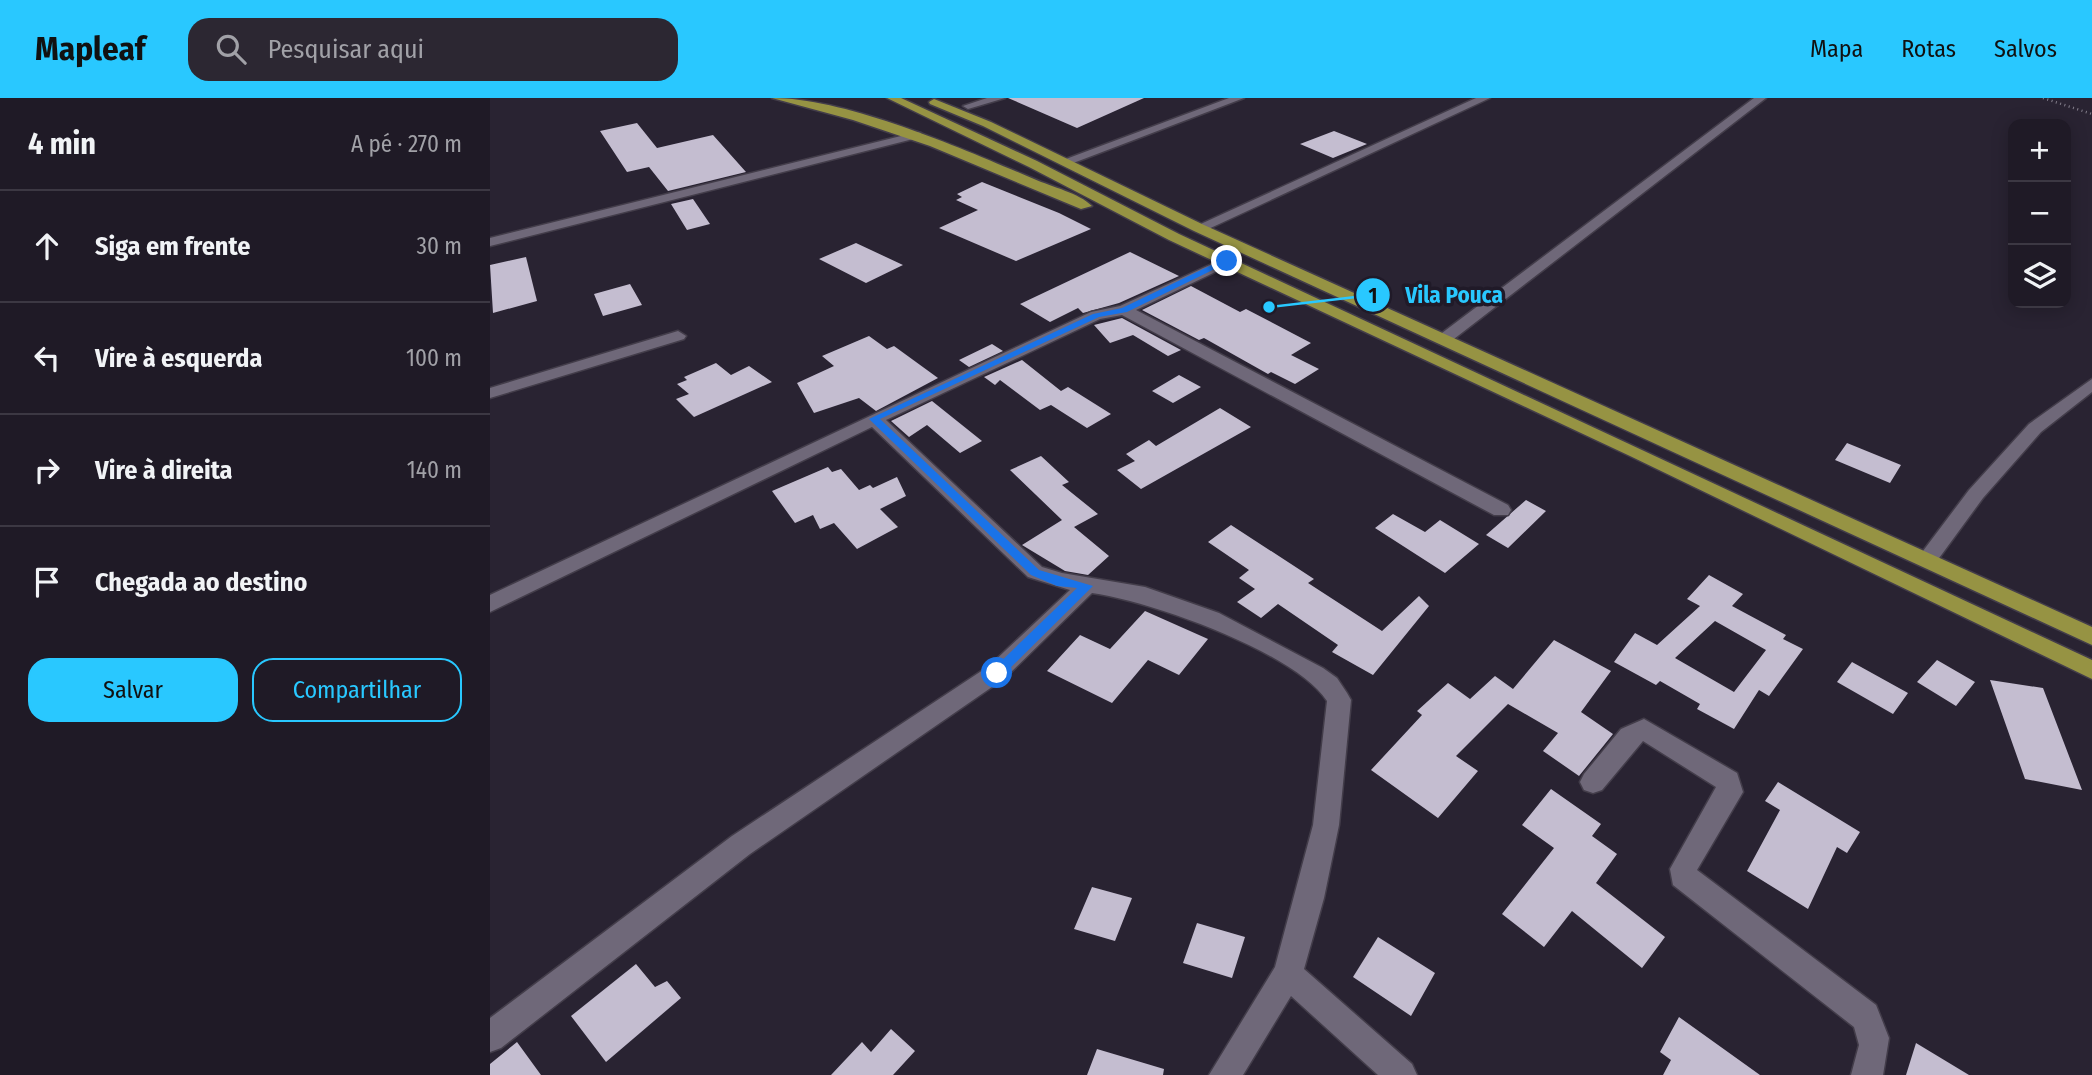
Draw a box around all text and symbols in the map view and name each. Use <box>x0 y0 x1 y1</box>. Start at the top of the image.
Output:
search box <box>188 18 678 81</box>
text: Mapleaf <box>35 29 146 69</box>
icon: search <box>212 30 250 68</box>
text: Pesquisar aqui <box>268 34 424 65</box>
text: Mapa <box>1810 35 1863 63</box>
text: Rotas <box>1901 35 1956 63</box>
text: Salvos <box>1994 35 2057 63</box>
map controls <box>2008 119 2071 308</box>
button: + <box>2008 119 2071 182</box>
text: 4 min <box>28 126 96 162</box>
text: A pé · 270 m <box>351 130 462 158</box>
button: − <box>2008 182 2071 245</box>
icon: ahead <box>28 227 66 265</box>
text: Siga em frente <box>95 231 250 262</box>
text: 30 m <box>417 232 462 260</box>
route end <box>1211 245 1242 276</box>
button: layers <box>2008 245 2071 308</box>
callout: Vila Pouca <box>1356 273 1517 317</box>
text: Vila Pouca <box>1404 281 1503 309</box>
text: 1 <box>1369 283 1377 309</box>
icon: left <box>28 339 66 377</box>
text: Vire à esquerda <box>95 343 262 374</box>
text: 100 m <box>406 344 462 372</box>
icon: right <box>28 451 66 489</box>
text: Vire à direita <box>95 455 233 486</box>
text: 140 m <box>407 456 462 484</box>
icon: arrive <box>28 563 66 601</box>
text: Chegada ao destino <box>95 567 307 598</box>
route start <box>981 657 1012 688</box>
button: Salvar <box>28 658 238 722</box>
button: Compartilhar <box>252 658 462 722</box>

